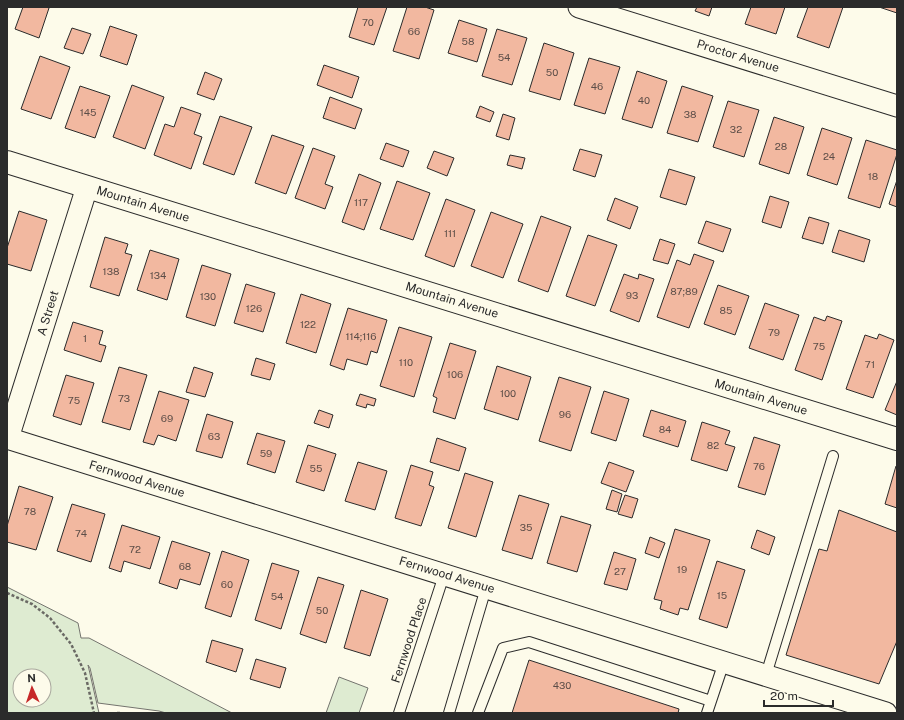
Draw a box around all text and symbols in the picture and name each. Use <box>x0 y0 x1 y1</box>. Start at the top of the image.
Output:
house number: 70 <box>362 16 374 28</box>
house number: 66 <box>408 25 420 37</box>
house number: 58 <box>462 35 474 47</box>
street label: Proctor Avenue <box>695 37 781 75</box>
house number: 54 <box>498 51 510 63</box>
house number: 50 <box>546 66 558 78</box>
house number: 46 <box>591 80 603 92</box>
house number: 40 <box>638 94 650 106</box>
house number: 145 <box>80 106 96 118</box>
house number: 38 <box>684 108 696 120</box>
house number: 32 <box>730 123 742 135</box>
house number: 28 <box>775 140 787 152</box>
house number: 24 <box>823 150 835 162</box>
house number: 18 <box>868 170 878 182</box>
street label: Mountain Avenue <box>95 183 191 225</box>
house number: 117 <box>354 196 368 208</box>
house number: 111 <box>444 227 456 239</box>
house number: 138 <box>103 265 119 277</box>
house number: 134 <box>150 269 166 281</box>
street label: Mountain Avenue <box>404 279 500 321</box>
house number: 87;89 <box>670 285 698 297</box>
street label: A Street <box>35 288 62 337</box>
house number: 93 <box>626 289 638 301</box>
house number: 130 <box>200 290 216 302</box>
house number: 126 <box>246 302 262 314</box>
house number: 85 <box>720 304 732 316</box>
house number: 122 <box>300 318 316 330</box>
house number: 79 <box>768 326 780 338</box>
house number: 114;116 <box>345 330 377 342</box>
house number: 1 <box>83 332 87 344</box>
house number: 75 <box>813 340 825 352</box>
house number: 110 <box>399 356 413 368</box>
house number: 71 <box>865 358 875 370</box>
house number: 106 <box>447 368 463 380</box>
street label: Mountain Avenue <box>713 376 809 418</box>
house number: 100 <box>500 387 516 399</box>
house number: 73 <box>118 392 130 404</box>
house number: 75 <box>68 394 80 406</box>
house number: 96 <box>559 408 571 420</box>
house number: 69 <box>161 412 173 424</box>
house number: 84 <box>659 423 671 435</box>
house number: 63 <box>208 430 220 442</box>
house number: 82 <box>707 439 719 451</box>
house number: 59 <box>260 447 272 459</box>
street label: Fernwood Avenue <box>87 458 187 500</box>
house number: 76 <box>753 460 765 472</box>
house number: 55 <box>310 462 322 474</box>
house number: 78 <box>24 505 36 517</box>
house number: 35 <box>520 521 532 533</box>
house number: 74 <box>75 527 87 539</box>
house number: 72 <box>129 543 141 555</box>
street label: Fernwood Avenue <box>397 554 497 596</box>
house number: 68 <box>179 560 191 572</box>
house number: 19 <box>677 563 687 575</box>
house number: 27 <box>614 565 626 577</box>
house number: 60 <box>221 578 233 590</box>
house number: 15 <box>717 589 727 601</box>
house number: 54 <box>271 590 283 602</box>
street label: Fernwood Place <box>389 595 429 685</box>
house number: 50 <box>316 604 328 616</box>
north arrow <box>12 668 52 708</box>
text: N <box>27 672 36 684</box>
house number: 430 <box>553 679 571 691</box>
scale bar <box>764 682 833 708</box>
text: 20 m <box>770 689 798 703</box>

